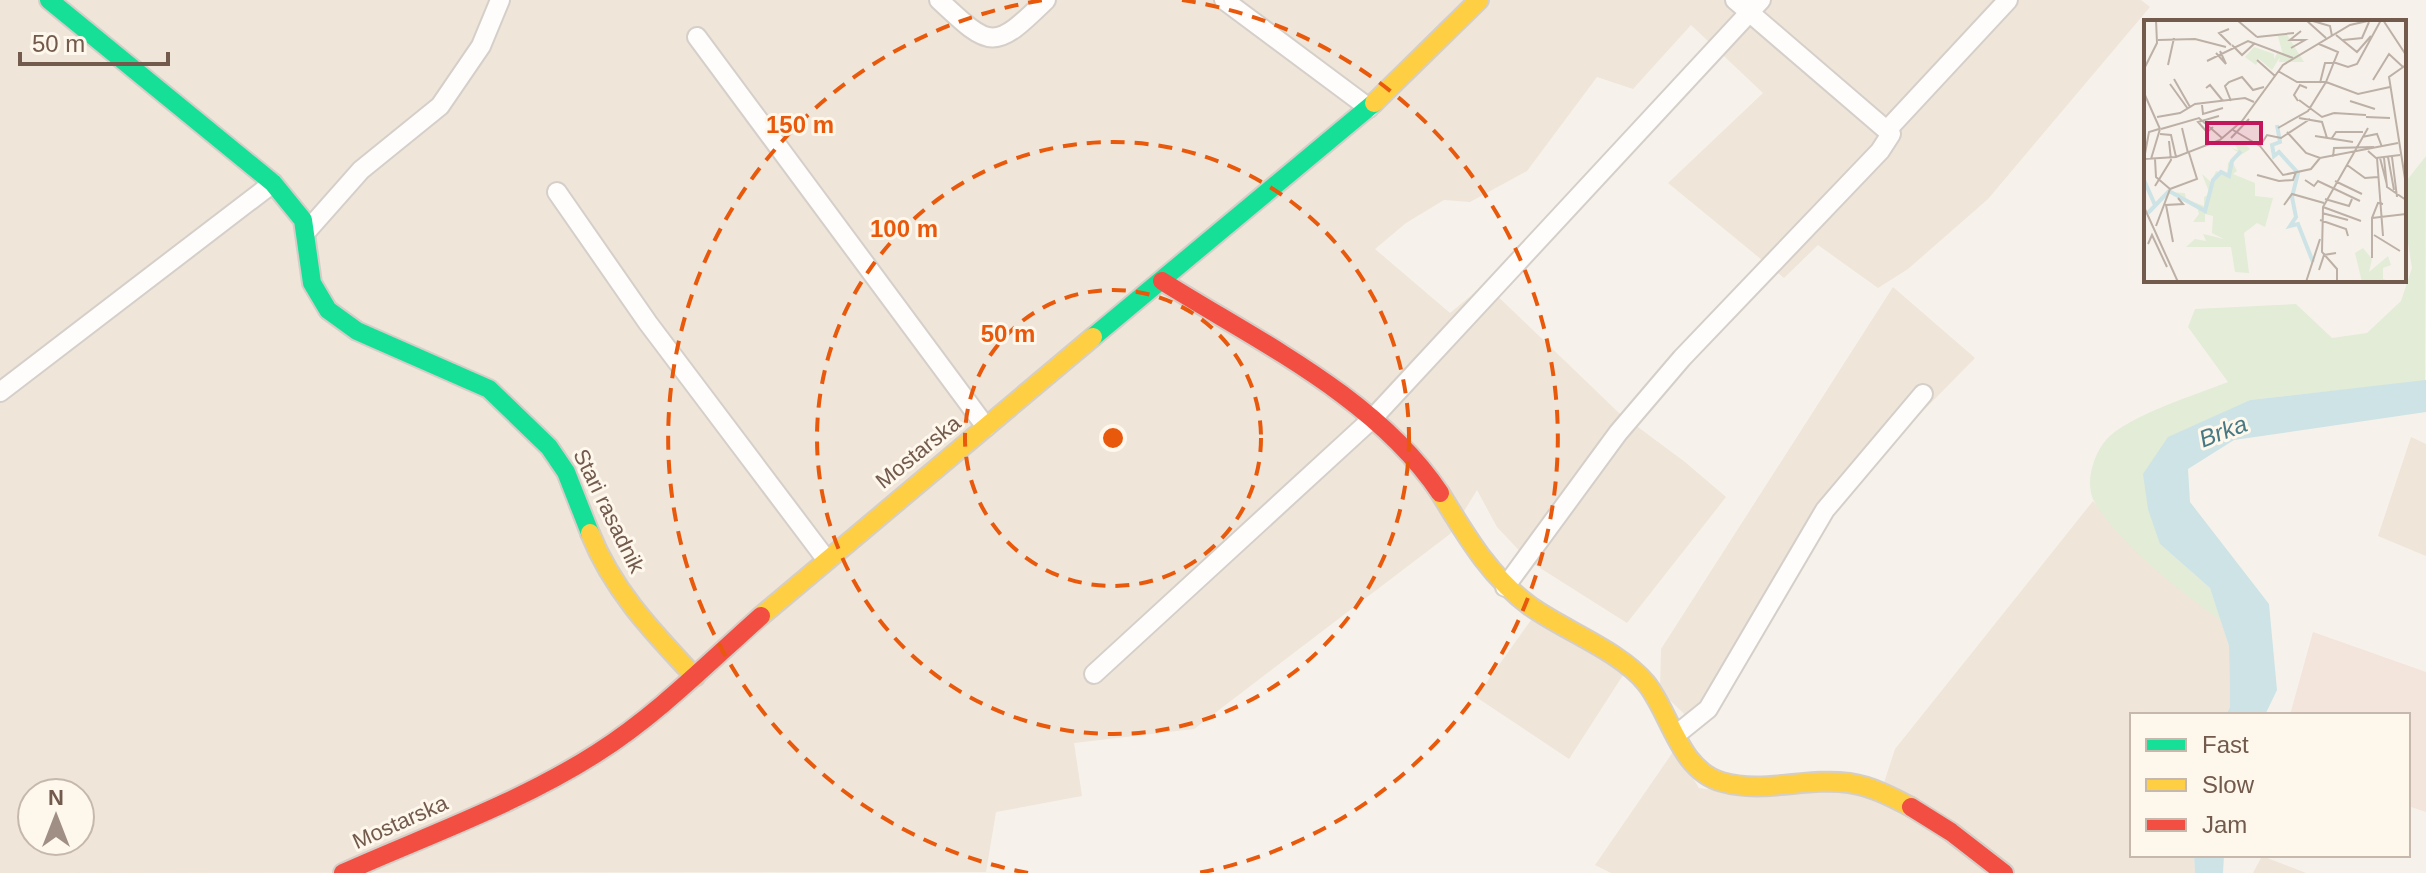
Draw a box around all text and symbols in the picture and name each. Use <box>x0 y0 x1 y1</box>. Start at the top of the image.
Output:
scale bar <box>20 16 168 66</box>
inset map <box>2144 20 2406 282</box>
text: 50 m <box>32 30 85 57</box>
text: 150 m <box>766 111 834 138</box>
text: 100 m <box>870 215 938 242</box>
text: 50 m <box>981 320 1035 347</box>
street label: Mostarska <box>871 410 966 494</box>
water label: Brka <box>2195 410 2251 452</box>
centre of rings <box>1099 424 1127 452</box>
street label: Stari rasadnik <box>568 445 650 578</box>
legend <box>2130 713 2410 857</box>
text: Fast <box>2202 731 2249 758</box>
text: Slow <box>2202 771 2255 798</box>
north arrow <box>16 777 96 857</box>
text: N <box>48 785 64 810</box>
street label: Mostarska <box>349 790 452 854</box>
text: Jam <box>2202 811 2247 838</box>

